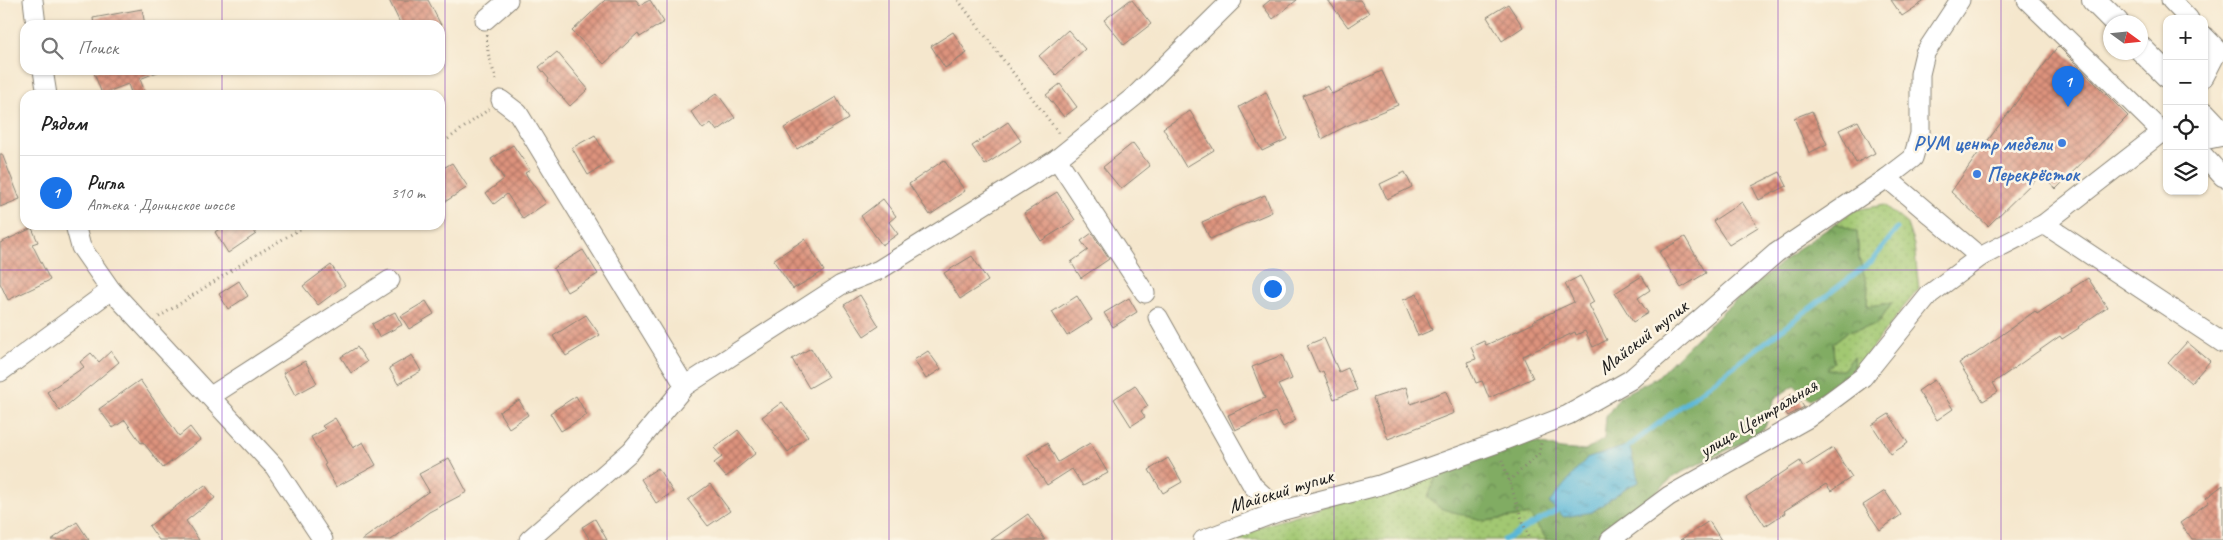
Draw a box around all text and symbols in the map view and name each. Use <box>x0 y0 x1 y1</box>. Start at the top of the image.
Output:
north arrow <box>2103 15 2148 60</box>
map controls <box>2163 15 2208 195</box>
button: + <box>2163 15 2208 60</box>
search box <box>20 20 445 75</box>
icon: search <box>38 34 66 62</box>
text: Поиск <box>78 36 118 60</box>
button: − <box>2163 60 2208 105</box>
pin: 1 <box>2052 66 2084 107</box>
button: locate <box>2163 105 2208 150</box>
text: Рядом <box>40 110 87 136</box>
place label: РУМ центр мебели <box>1913 131 2054 156</box>
marker: РУМ центр мебели <box>2056 137 2068 149</box>
button: layers <box>2163 150 2208 195</box>
place label: Перекрёсток <box>1987 162 2081 187</box>
marker: Перекрёсток <box>1971 168 1983 180</box>
text: Ригла <box>87 171 124 195</box>
text: 1 <box>52 183 60 203</box>
text: 310 m <box>391 183 425 203</box>
text: Аптека · Донинское шоссе <box>87 195 234 215</box>
your location <box>1260 276 1286 302</box>
street label: Майский тупик <box>1593 293 1695 380</box>
street label: улица Центральная <box>1694 373 1822 464</box>
street label: Майский тупик <box>1226 463 1338 519</box>

